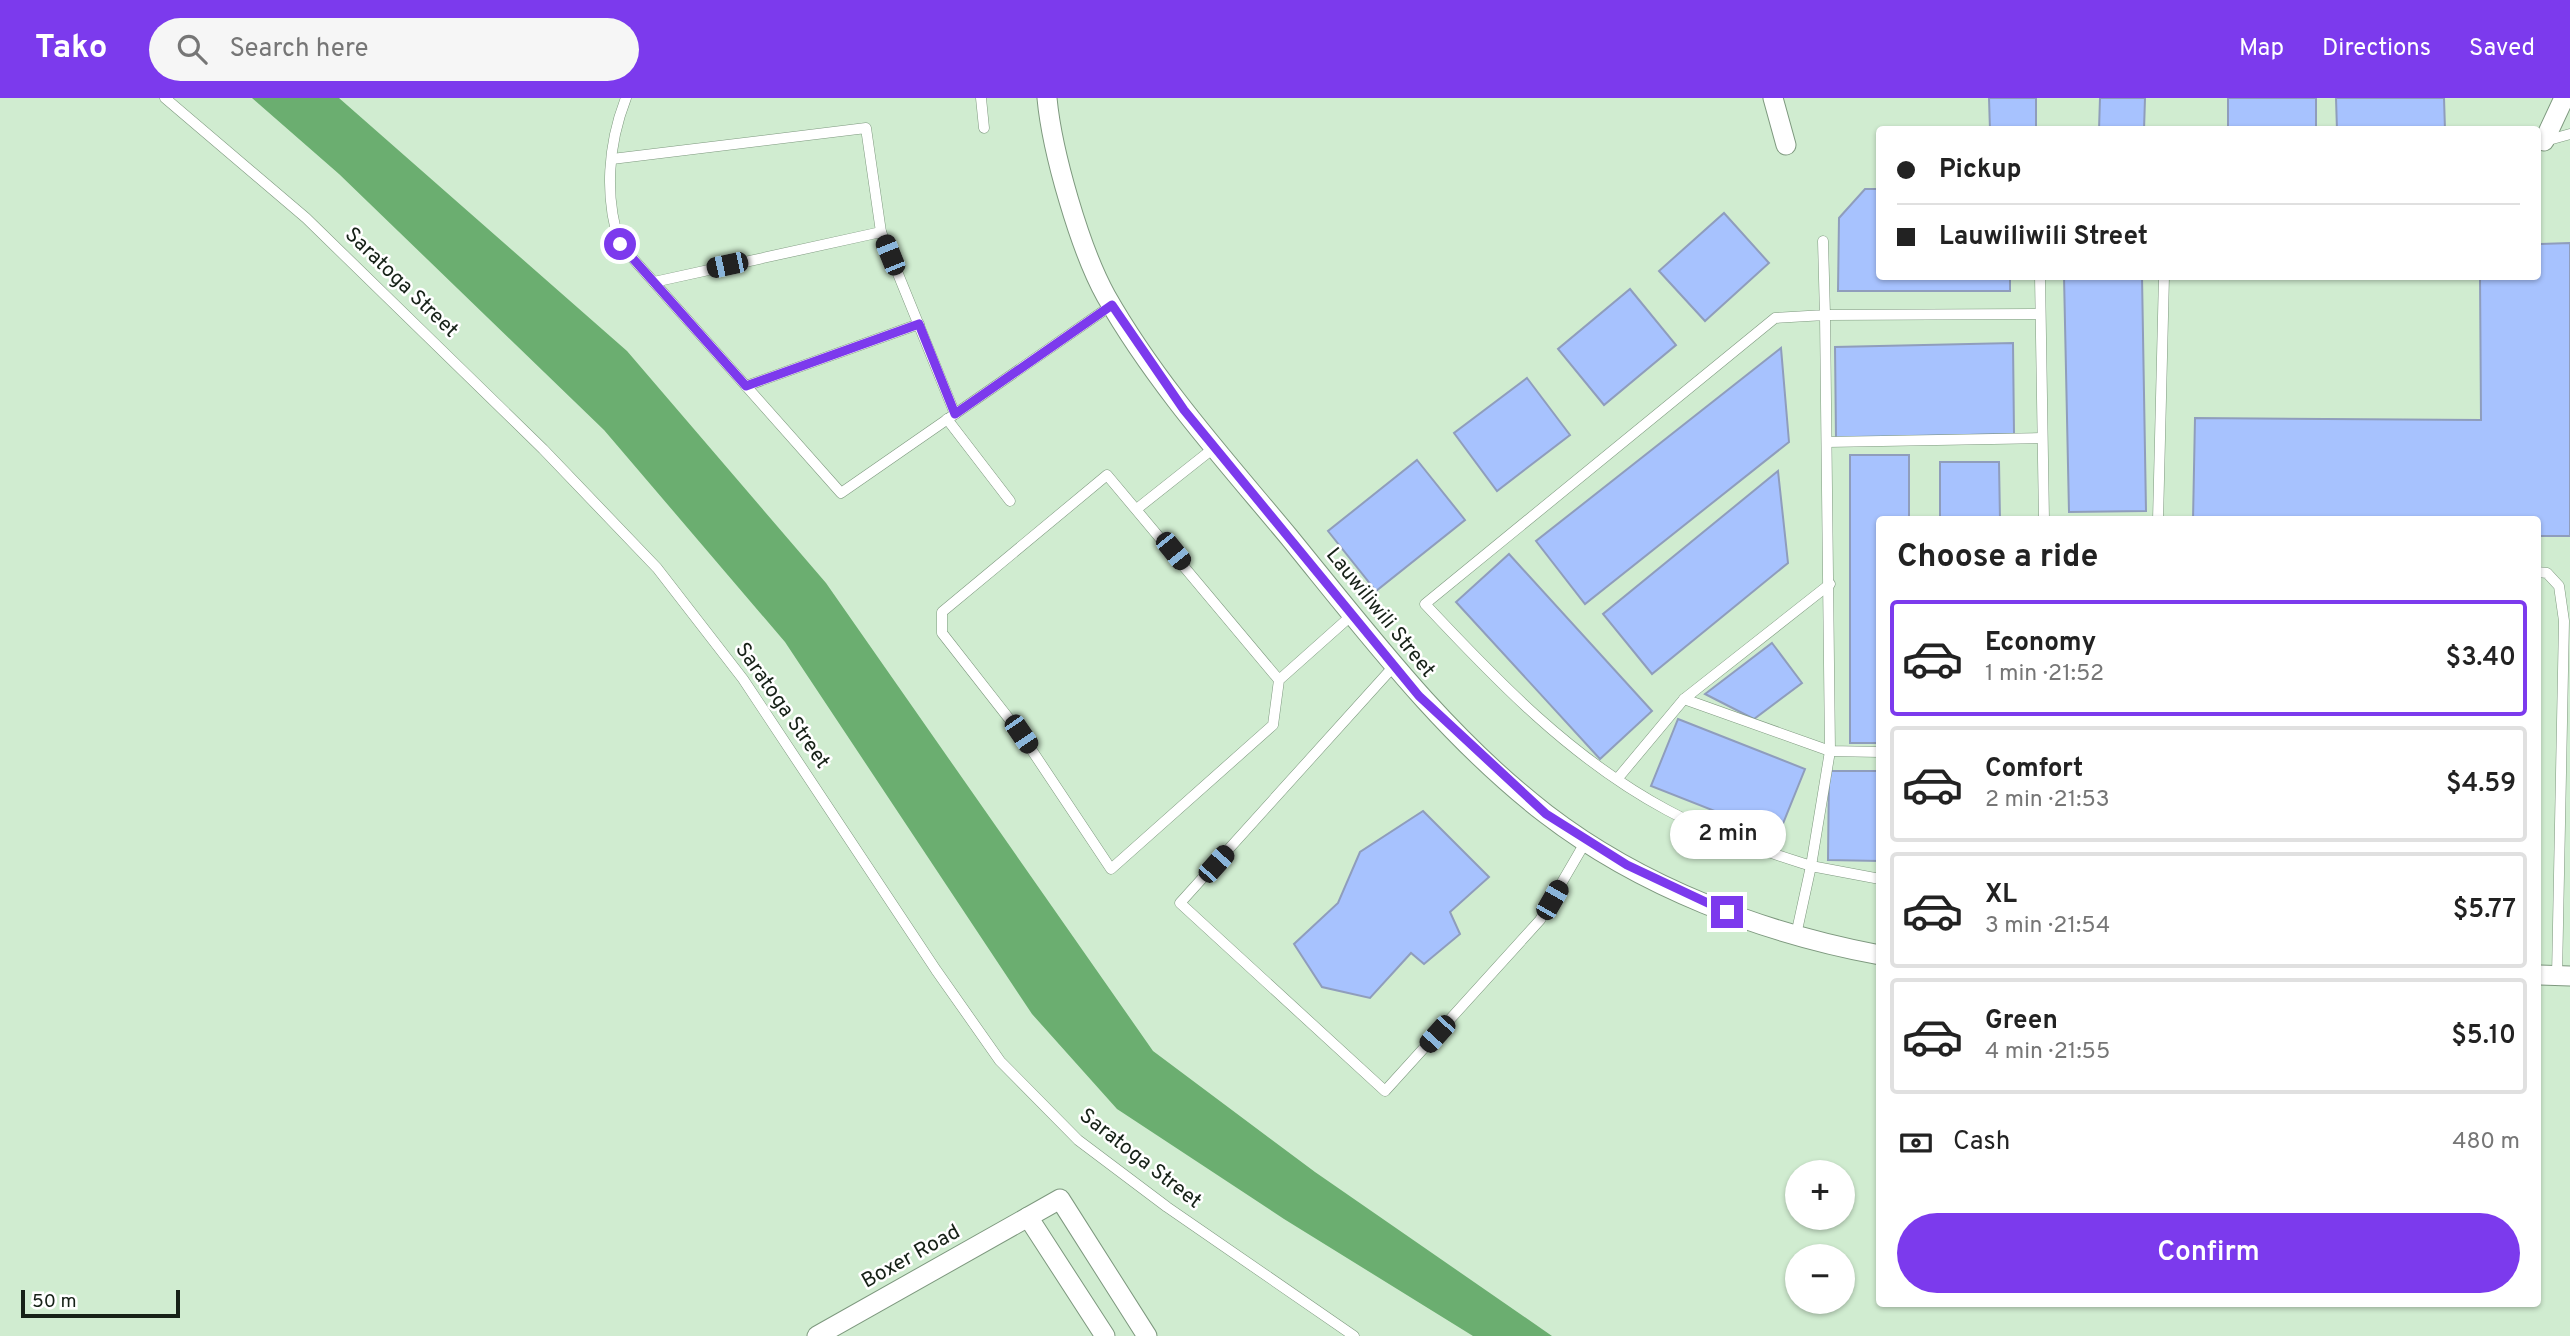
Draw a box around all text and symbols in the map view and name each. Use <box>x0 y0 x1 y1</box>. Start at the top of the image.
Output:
search box <box>149 18 639 81</box>
text: Tako <box>35 28 107 70</box>
icon: search <box>173 30 211 68</box>
text: Search here <box>229 33 368 66</box>
text: Map <box>2239 34 2284 64</box>
text: Directions <box>2322 34 2431 64</box>
text: Saved <box>2469 34 2535 64</box>
text: Pickup <box>1939 154 2022 187</box>
text: Lauwiliwili Street <box>1939 221 2148 254</box>
street label: Saratoga Street <box>338 222 464 344</box>
route start <box>604 228 636 260</box>
car <box>873 232 908 278</box>
car <box>705 250 750 280</box>
car <box>1152 528 1195 574</box>
text: Choose a ride <box>1897 538 2098 578</box>
street label: Lauwiliwili Street <box>1319 542 1441 684</box>
icon: car <box>1901 627 1964 690</box>
text: Economy <box>1985 627 2096 660</box>
street label: Saratoga Street <box>729 638 835 774</box>
text: $3.40 <box>2446 642 2516 675</box>
text: 1 min · 21:52 <box>1985 660 2104 689</box>
car <box>1001 711 1042 757</box>
icon: car <box>1901 753 1964 816</box>
text: Comfort <box>1985 753 2083 786</box>
text: $4.59 <box>2446 768 2516 801</box>
text: 2 min · 21:53 <box>1985 786 2110 815</box>
callout: 2 min <box>1669 810 1785 860</box>
text: 2 min <box>1698 820 1758 849</box>
car <box>1195 841 1238 887</box>
car <box>1533 877 1572 923</box>
icon: car <box>1901 879 1964 942</box>
text: XL <box>1985 879 2017 912</box>
text: $5.77 <box>2453 894 2516 927</box>
route end <box>1711 896 1743 928</box>
text: 3 min · 21:54 <box>1985 912 2110 941</box>
icon: car <box>1901 1005 1964 1068</box>
text: Green <box>1985 1005 2058 1038</box>
car <box>1416 1011 1459 1057</box>
text: $5.10 <box>2451 1020 2516 1053</box>
text: 4 min · 21:55 <box>1985 1038 2110 1067</box>
street label: Saratoga Street <box>1073 1103 1207 1215</box>
icon: cash <box>1897 1124 1935 1162</box>
text: Cash <box>1953 1126 2010 1159</box>
text: 480 m <box>2452 1128 2520 1157</box>
map controls <box>1785 1160 1855 1314</box>
button: + <box>1785 1160 1855 1230</box>
button: Confirm <box>1897 1213 2520 1293</box>
street label: Boxer Road <box>857 1219 965 1295</box>
button: − <box>1785 1244 1855 1314</box>
scale bar <box>21 1287 180 1319</box>
text: 50 m <box>32 1290 77 1314</box>

